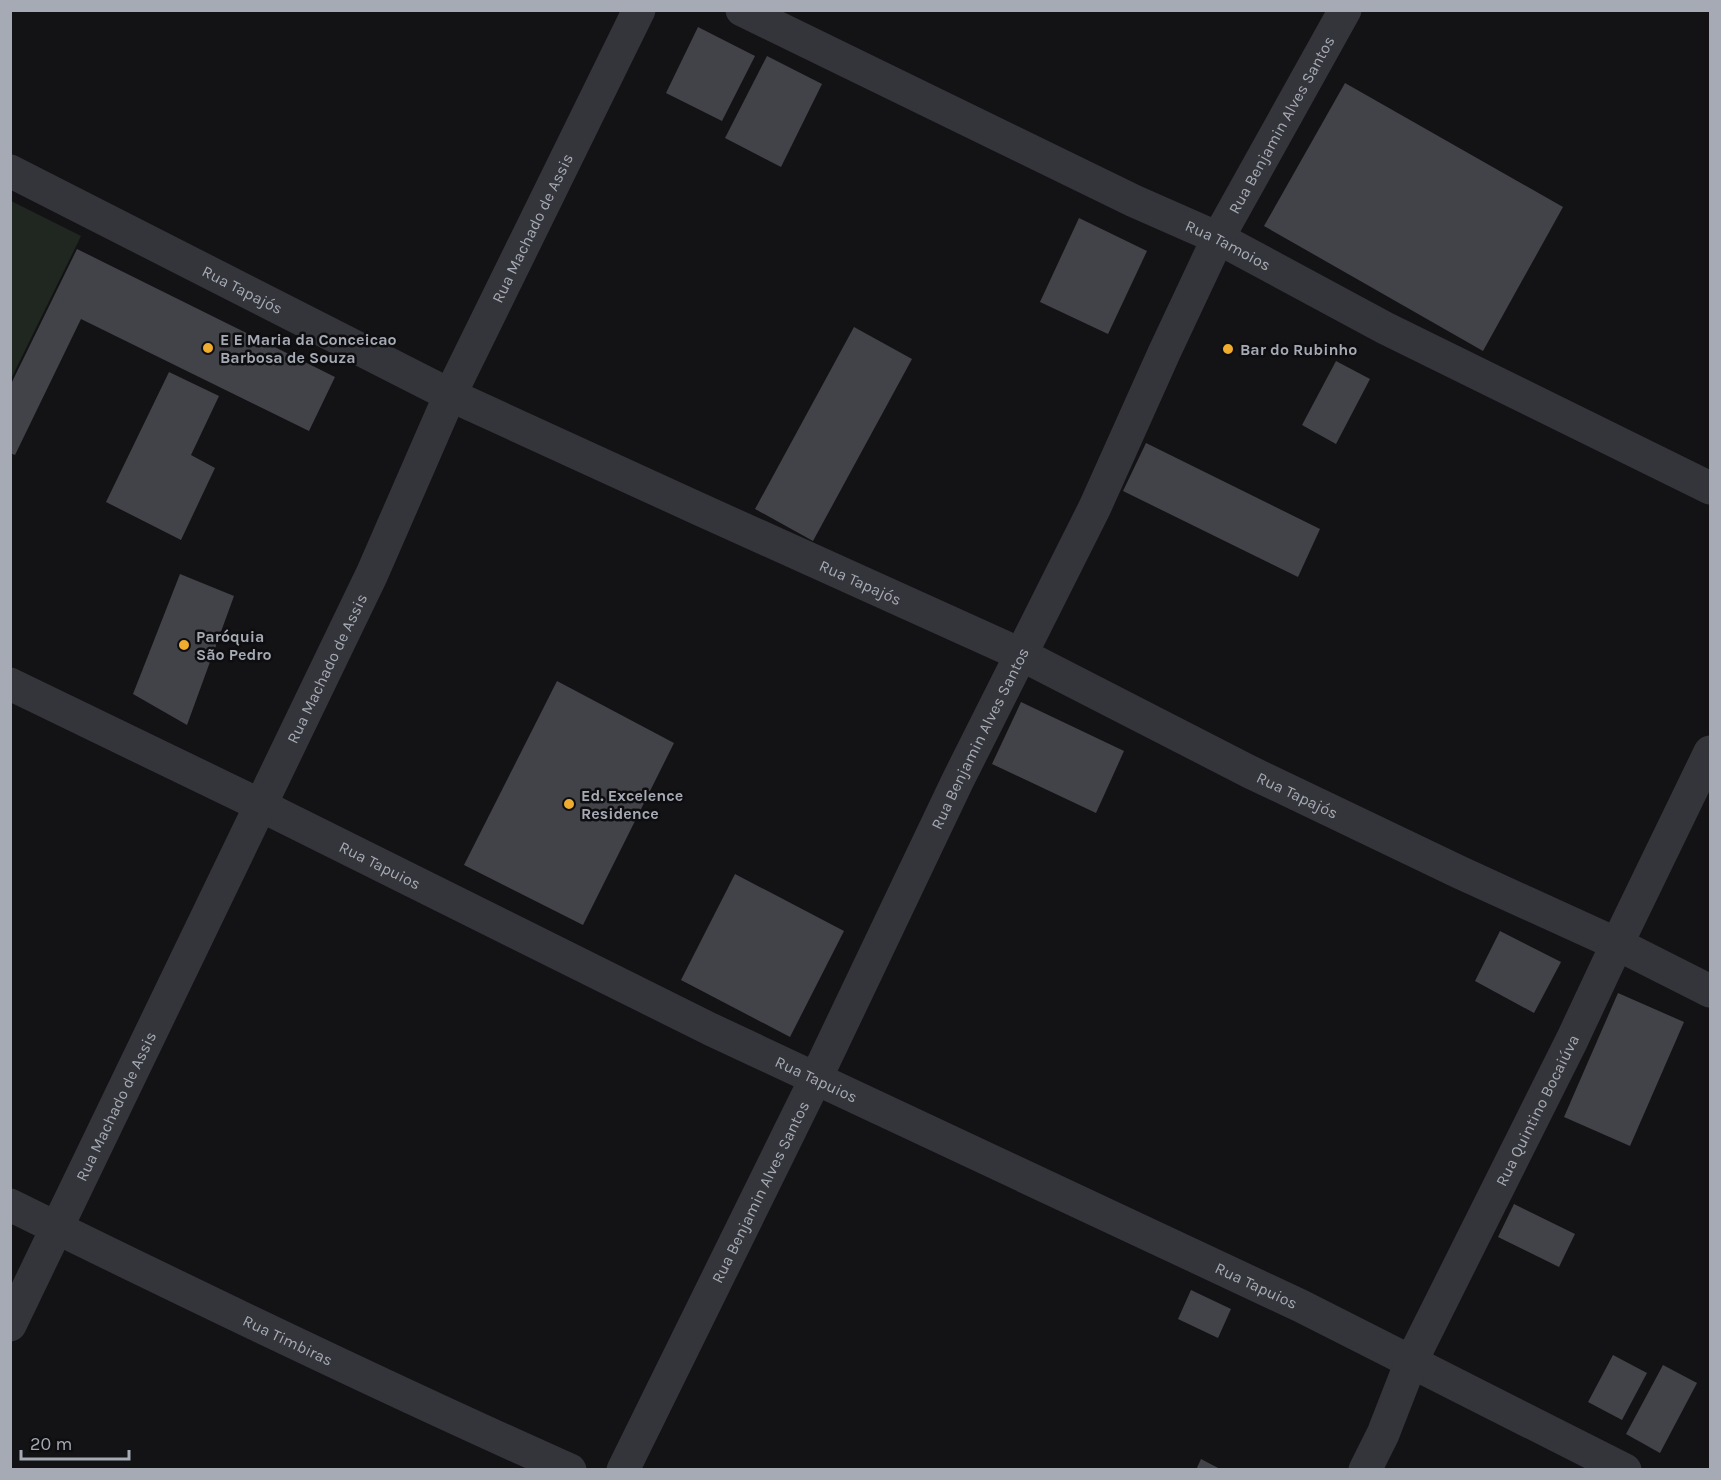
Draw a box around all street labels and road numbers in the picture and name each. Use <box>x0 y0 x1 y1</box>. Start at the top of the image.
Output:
street label: Rua Benjamin Alves Santos <box>1224 32 1338 217</box>
street label: Rua Machado de Assis <box>487 150 577 306</box>
street label: Rua Tamoios <box>1183 215 1274 274</box>
street label: Rua Tapajós <box>199 261 286 318</box>
street label: Rua Tapajós <box>817 555 905 609</box>
street label: Rua Machado de Assis <box>282 590 371 746</box>
street label: Rua Benjamin Alves Santos <box>926 644 1033 832</box>
street label: Rua Tapajós <box>1254 767 1341 822</box>
street label: Rua Tapuios <box>336 837 424 893</box>
street label: Rua Machado de Assis <box>71 1028 160 1184</box>
street label: Rua Quintino Bocaiúva <box>1491 1032 1583 1189</box>
street label: Rua Tapuios <box>772 1052 861 1106</box>
street label: Rua Benjamin Alves Santos <box>707 1098 813 1286</box>
street label: Rua Tapuios <box>1212 1258 1301 1313</box>
street label: Rua Timbiras <box>240 1310 336 1369</box>

